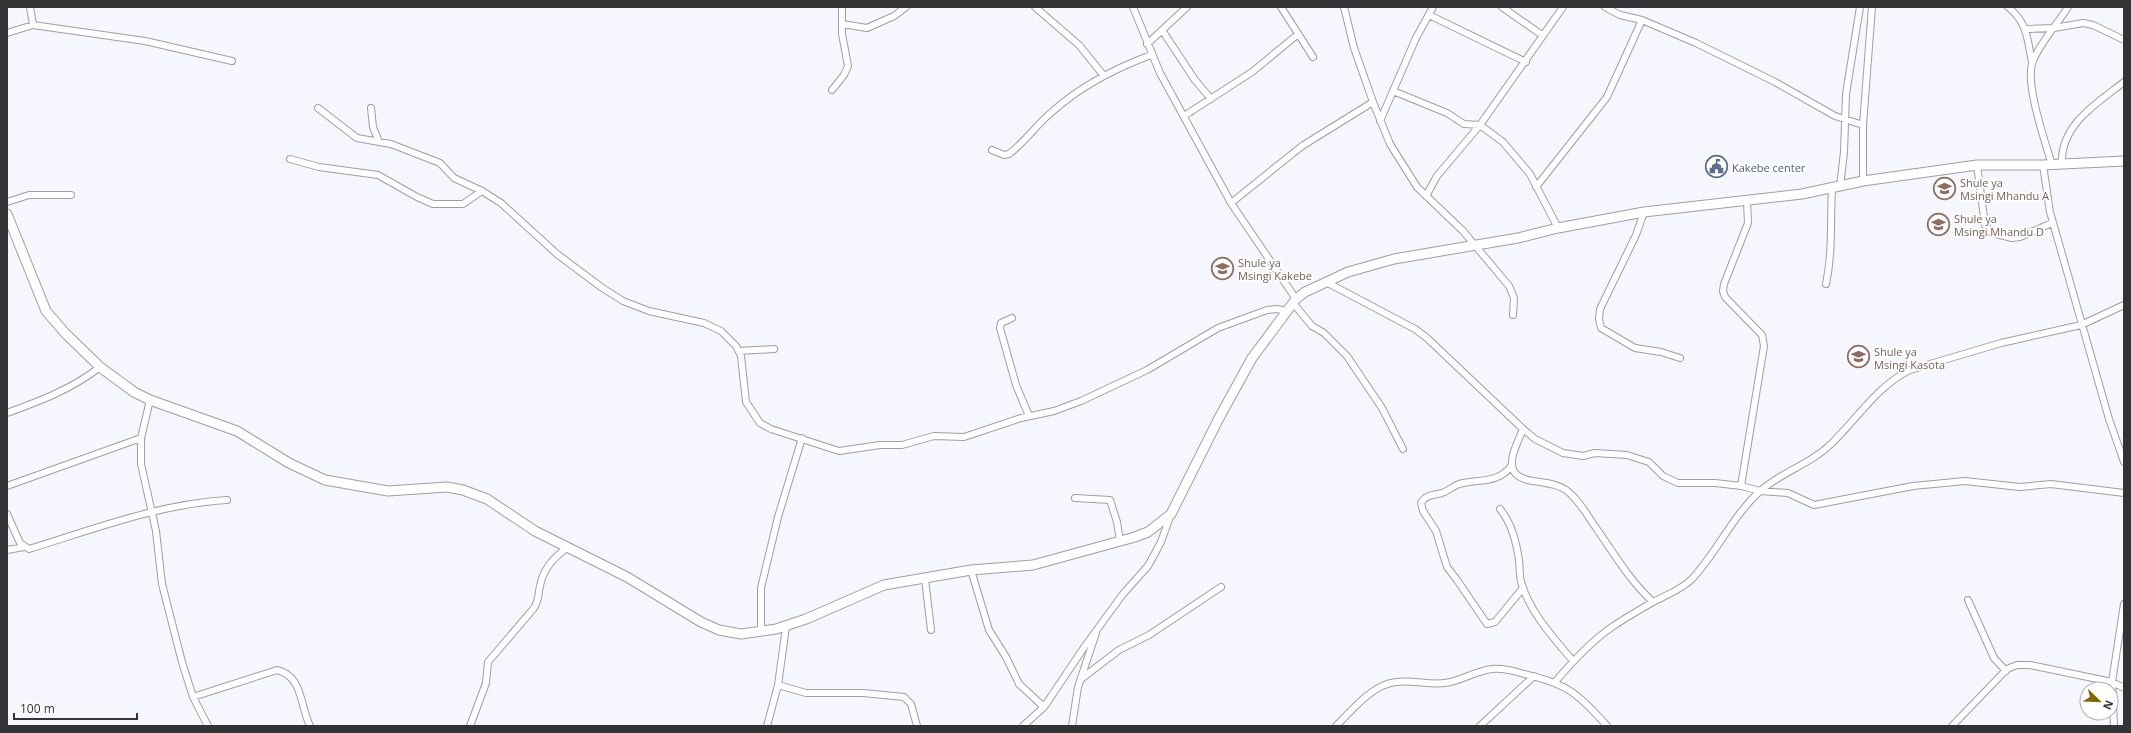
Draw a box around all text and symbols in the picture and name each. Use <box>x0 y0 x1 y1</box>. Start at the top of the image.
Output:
public building icon: Kakebe center <box>1704 154 1730 180</box>
place label: Kakebe center <box>1732 160 1806 175</box>
school or university icon: Shule ya Msingi Mhandu A <box>1931 175 1957 201</box>
place label: Shule ya Msingi Mhandu A <box>1960 175 2049 203</box>
school or university icon: Shule ya Msingi Mhandu D <box>1926 211 1952 237</box>
place label: Shule ya Msingi Mhandu D <box>1954 211 2044 239</box>
school or university icon: Shule ya Msingi Kakebe <box>1210 255 1236 281</box>
place label: Shule ya Msingi Kakebe <box>1238 255 1312 283</box>
school or university icon: Shule ya Msingi Kasota <box>1845 344 1871 370</box>
place label: Shule ya Msingi Kasota <box>1874 344 1945 372</box>
north arrow <box>2079 681 2119 721</box>
scale bar <box>14 695 137 721</box>
text: N <box>2100 698 2117 712</box>
text: 100 m <box>20 700 55 717</box>

